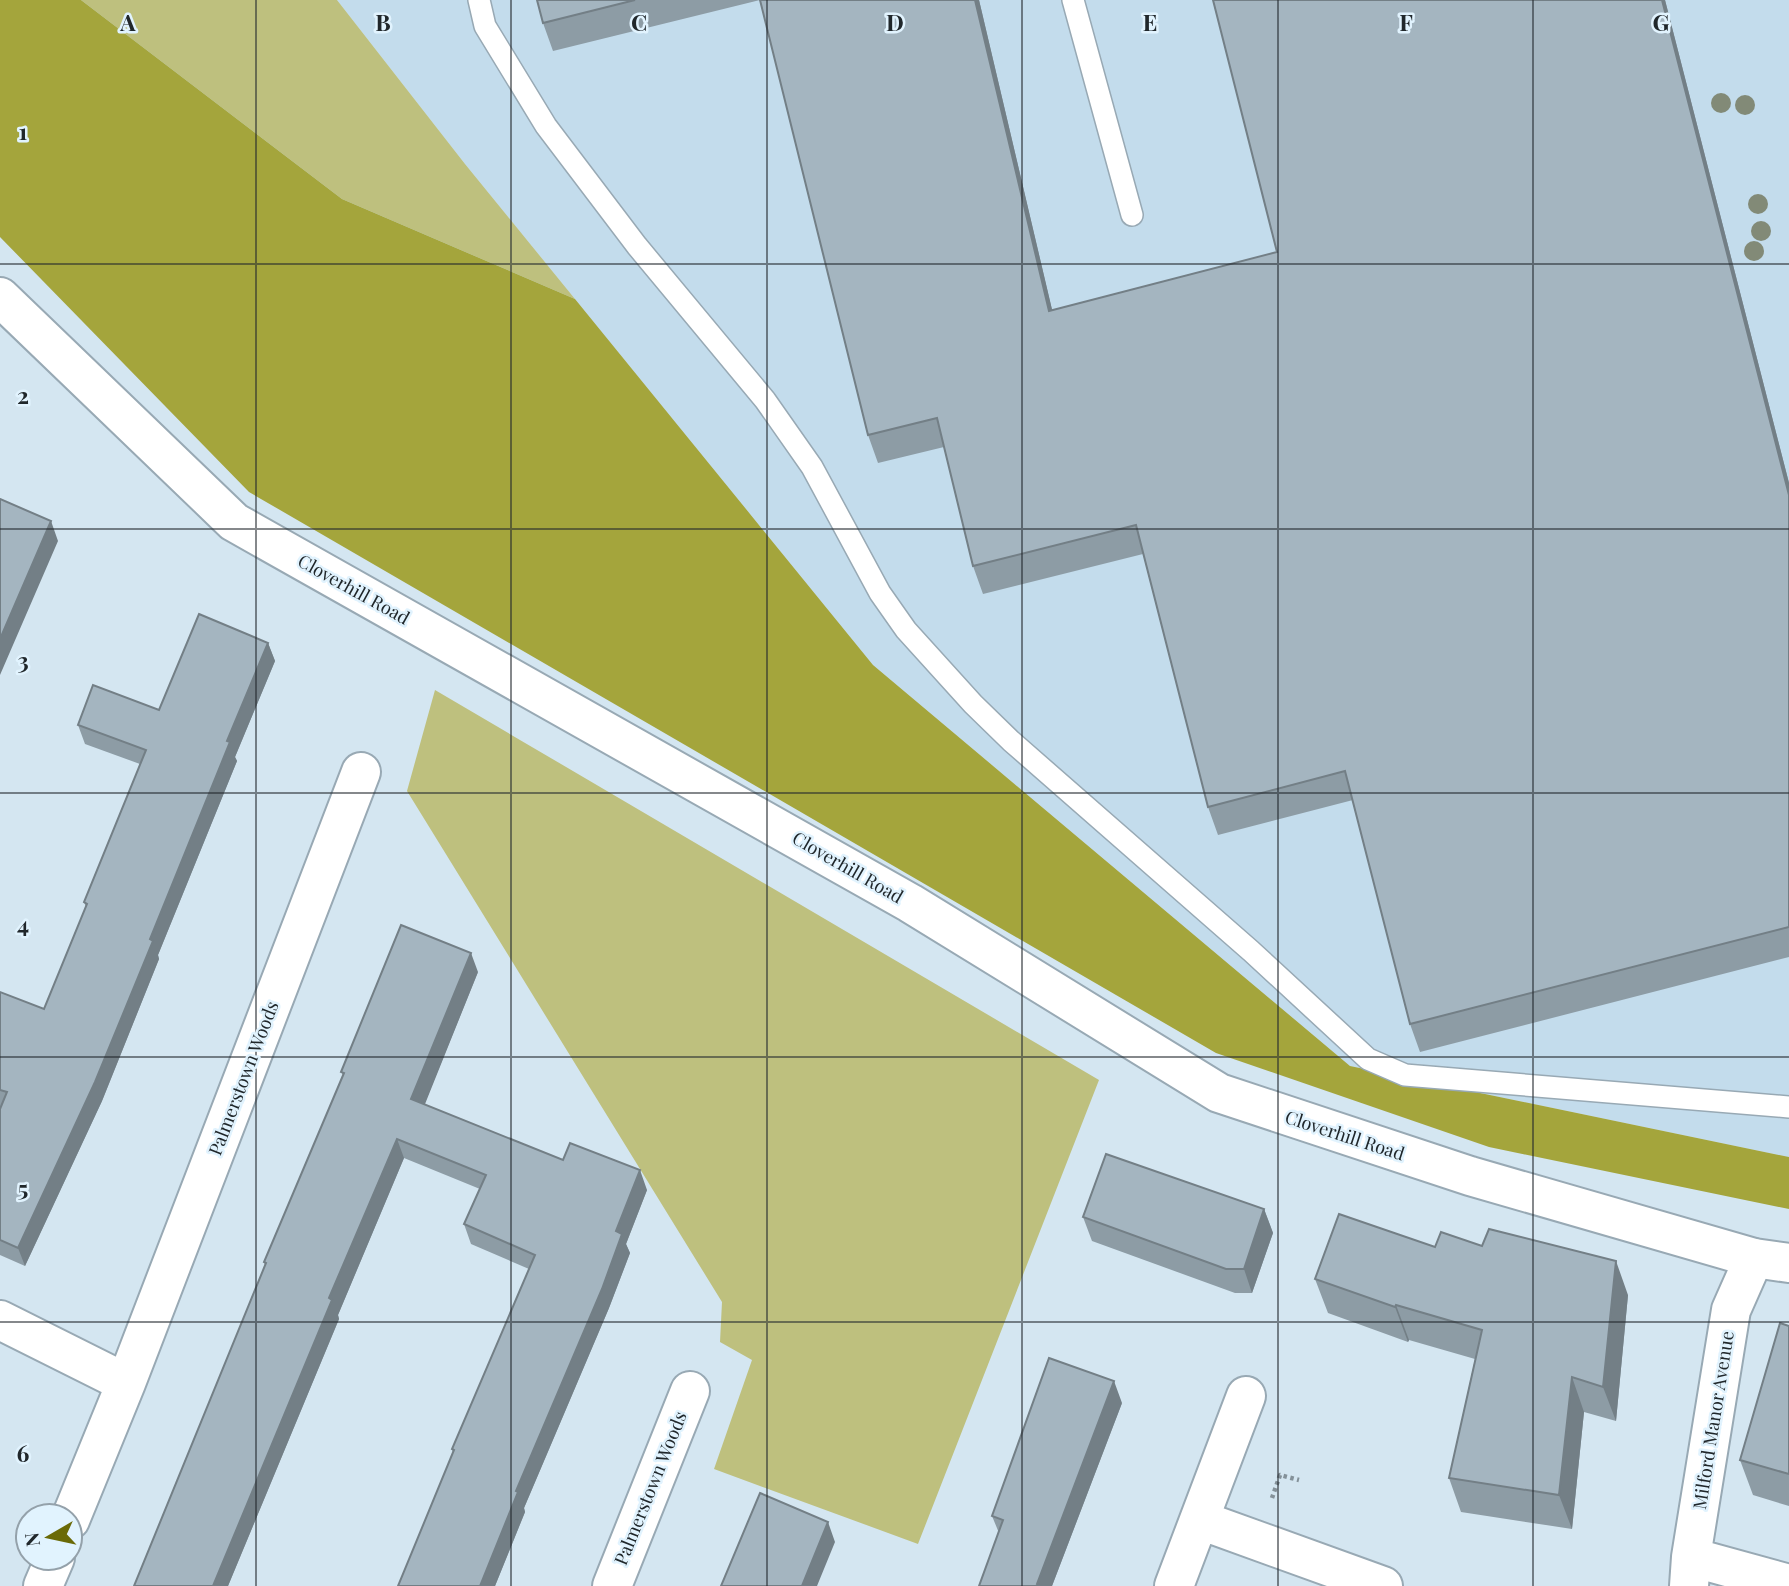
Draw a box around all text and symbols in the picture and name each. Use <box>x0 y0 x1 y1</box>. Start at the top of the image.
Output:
text: A <box>119 6 136 37</box>
text: B <box>375 6 391 37</box>
text: C <box>631 6 647 37</box>
text: D <box>886 6 904 37</box>
text: E <box>1143 6 1157 37</box>
text: F <box>1399 6 1413 37</box>
text: G <box>1653 6 1670 37</box>
text: 1 <box>19 115 28 146</box>
text: 2 <box>17 379 29 410</box>
street label: Cloverhill Road <box>294 548 415 630</box>
text: 3 <box>17 644 29 675</box>
street label: Cloverhill Road <box>788 826 908 909</box>
text: 4 <box>17 908 29 939</box>
street label: Palmerstown Woods <box>202 997 284 1159</box>
street label: Cloverhill Road <box>1282 1104 1408 1166</box>
text: 5 <box>18 1172 28 1203</box>
street label: Milford Manor Avenue <box>1687 1329 1739 1511</box>
street label: Palmerstown Woods <box>608 1408 692 1568</box>
text: 6 <box>17 1437 30 1468</box>
north arrow <box>14 1502 84 1572</box>
text: N <box>17 1531 45 1549</box>

